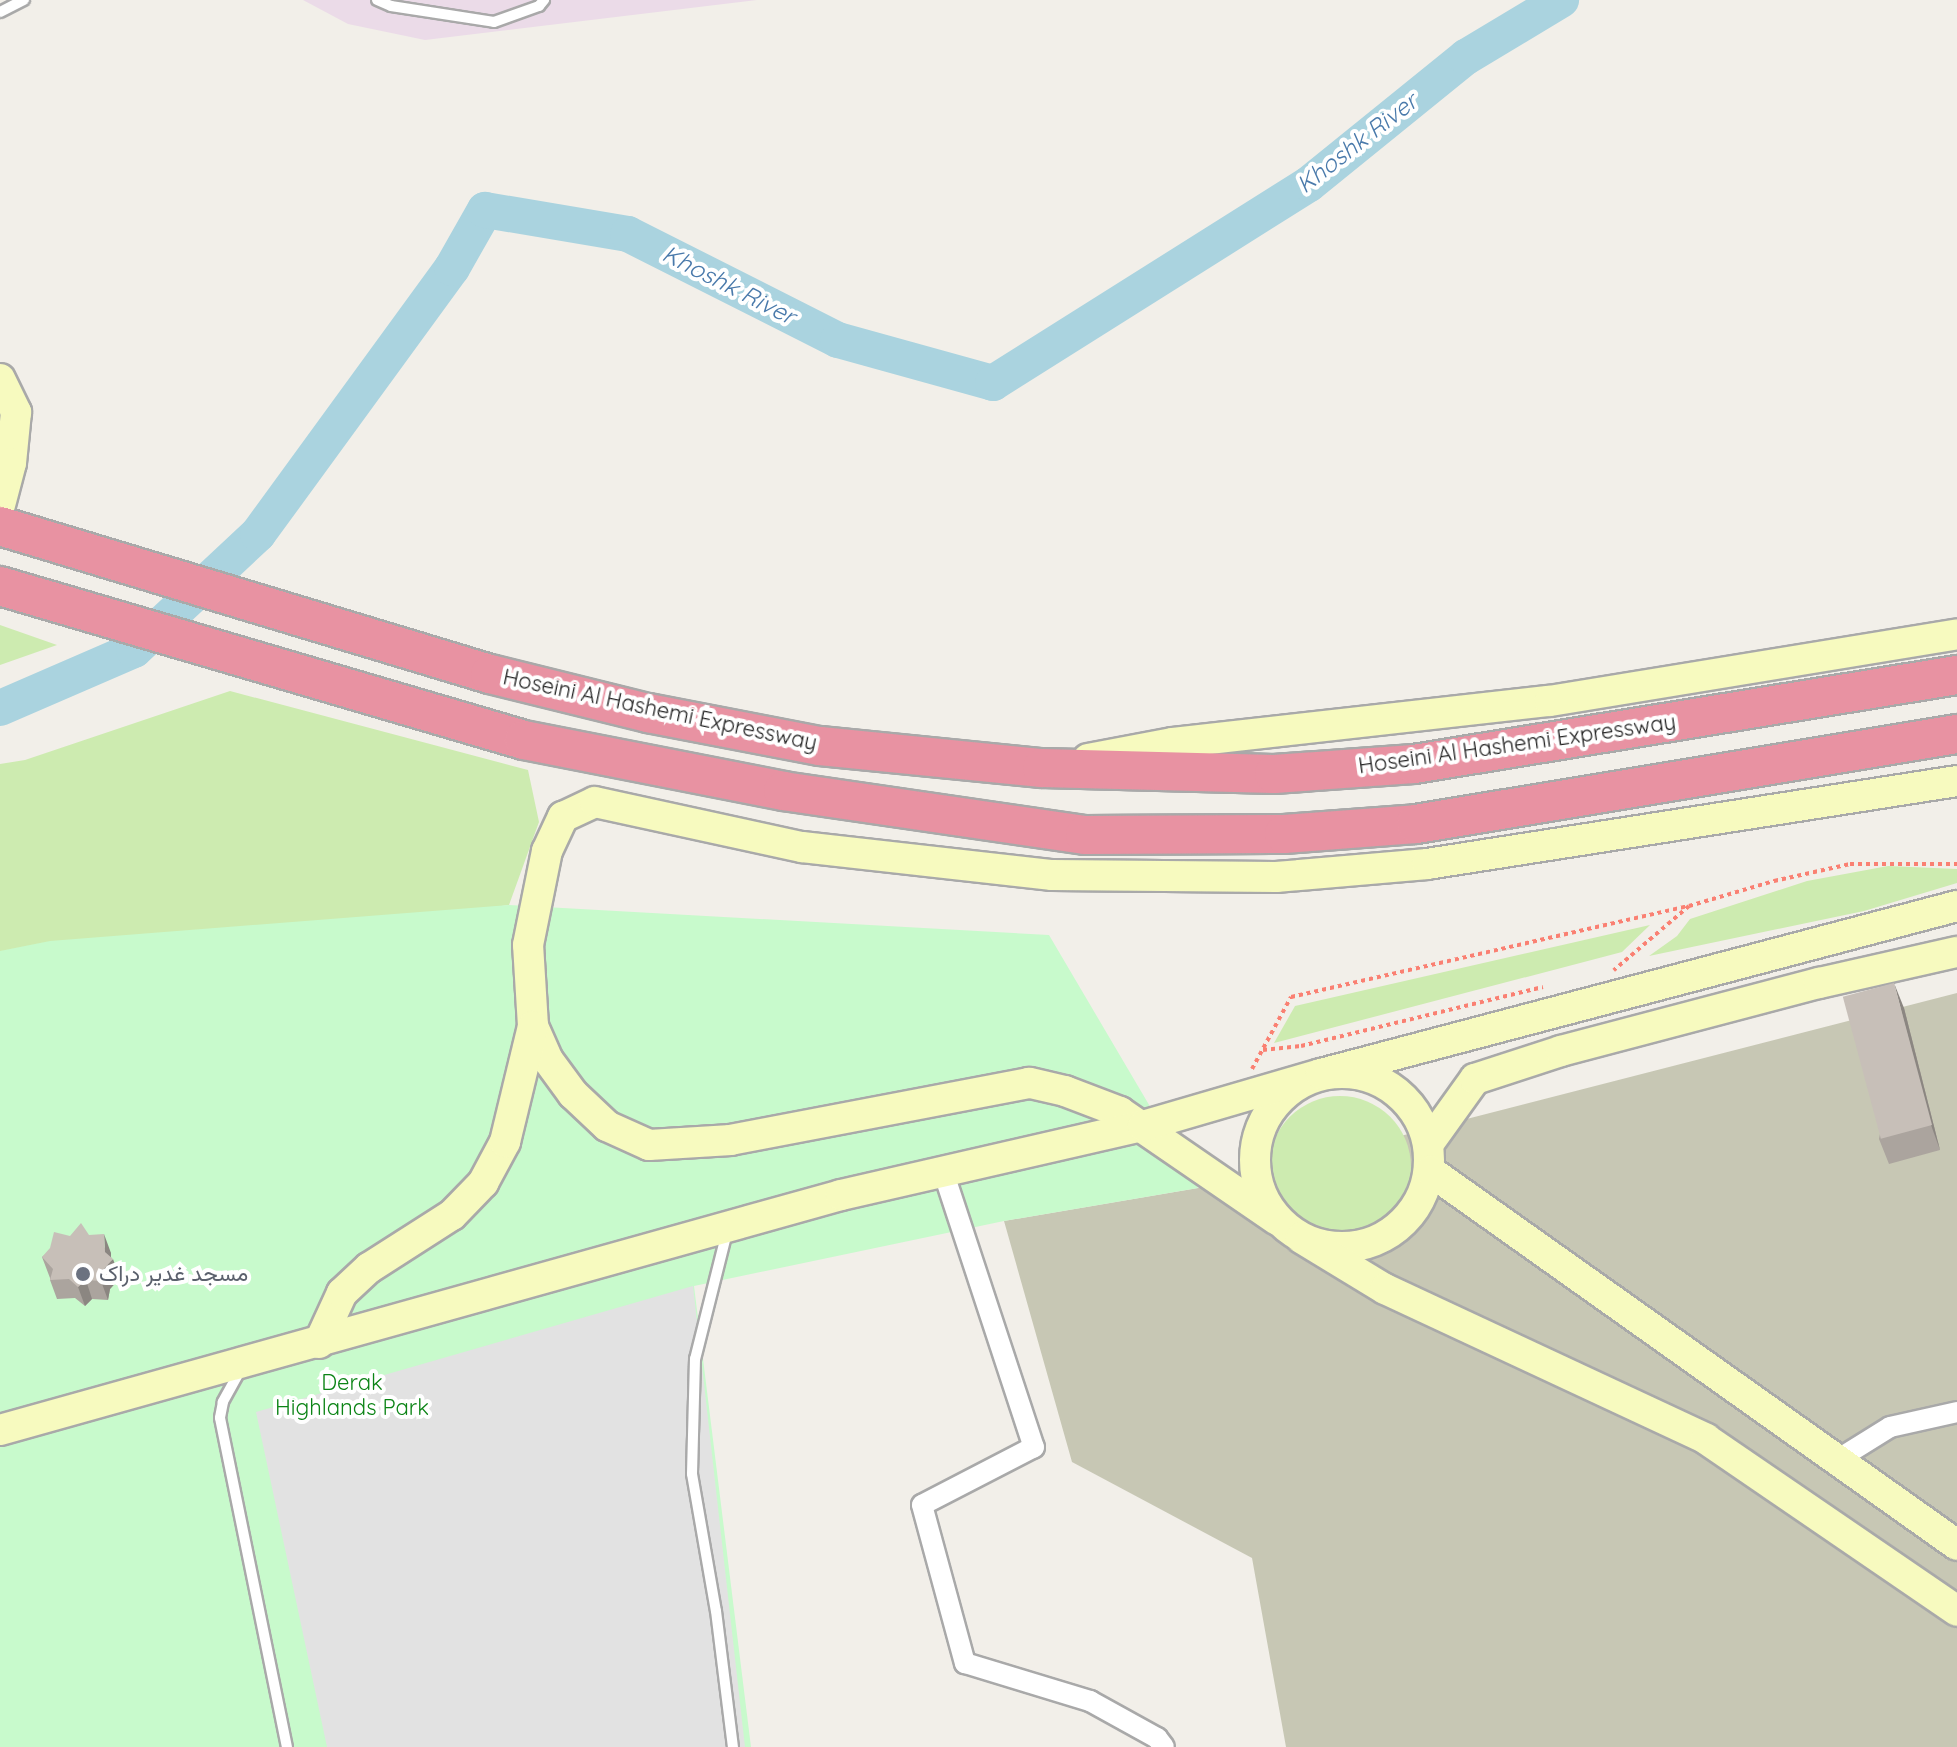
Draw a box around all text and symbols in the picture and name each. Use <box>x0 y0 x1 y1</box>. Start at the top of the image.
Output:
water label: Khoshk River <box>1291 87 1423 199</box>
water label: Khoshk River <box>658 239 800 331</box>
street label: Hoseini Al Hashemi Expressway <box>501 664 819 756</box>
street label: Hoseini Al Hashemi Expressway <box>1356 709 1678 779</box>
place label: مسجد غدیر دراک <box>99 1261 248 1287</box>
marker: مسجد غدیر دراک <box>74 1265 92 1283</box>
park label: Derak Highlands Park <box>275 1369 429 1420</box>

